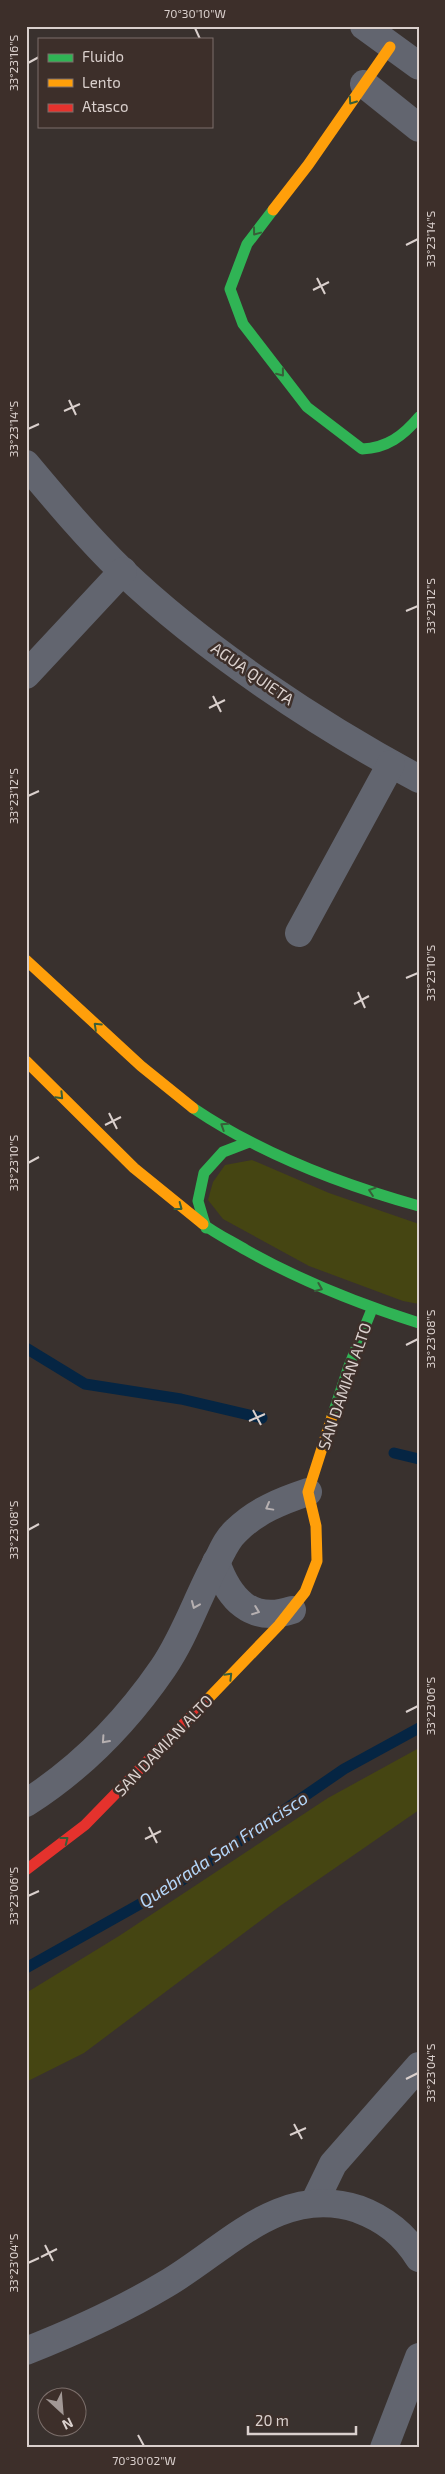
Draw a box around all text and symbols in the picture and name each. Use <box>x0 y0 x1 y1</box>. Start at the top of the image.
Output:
text: 70°30'10"W <box>164 6 226 20</box>
text: 33°23'16"S <box>6 35 20 91</box>
legend <box>38 38 212 128</box>
text: Fluido <box>82 47 124 65</box>
text: Lento <box>82 73 121 91</box>
one-way arrow <box>349 95 358 105</box>
text: Atasco <box>82 97 128 115</box>
text: 33°23'14"S <box>423 210 437 267</box>
one-way arrow <box>254 226 262 235</box>
one-way arrow <box>275 367 284 377</box>
text: 33°23'14"S <box>6 400 20 457</box>
text: 33°23'12"S <box>423 578 437 634</box>
street label: AGUA QUIETA <box>207 638 298 709</box>
text: 33°23'12"S <box>6 768 20 824</box>
text: 33°23'10"S <box>423 944 437 1001</box>
one-way arrow <box>93 1023 102 1032</box>
one-way arrow <box>54 1090 63 1099</box>
one-way arrow <box>220 1123 230 1132</box>
text: 33°23'10"S <box>6 1134 20 1191</box>
one-way arrow <box>368 1187 377 1197</box>
one-way arrow <box>173 1201 183 1210</box>
one-way arrow <box>315 1282 323 1292</box>
text: 33°23'08"S <box>423 1309 437 1369</box>
street label: SAN DAMIAN ALTO <box>313 1320 375 1452</box>
text: 33°23'08"S <box>6 1500 20 1560</box>
one-way arrow <box>265 1501 274 1511</box>
one-way arrow <box>191 1600 202 1609</box>
one-way arrow <box>252 1605 260 1615</box>
one-way arrow <box>223 1673 232 1682</box>
text: 33°23'06"S <box>423 1676 437 1735</box>
street label: SAN DAMIAN ALTO <box>110 1690 216 1800</box>
one-way arrow <box>102 1734 111 1743</box>
water label: Quebrada San Francisco <box>134 1786 312 1912</box>
one-way arrow <box>59 1838 68 1846</box>
text: 33°23'06"S <box>6 1866 20 1925</box>
text: 33°23'04"S <box>423 2043 437 2103</box>
text: 33°23'04"S <box>6 2233 20 2293</box>
north arrow <box>38 2386 88 2436</box>
scale bar <box>248 2404 355 2436</box>
text: 20 m <box>255 2411 289 2429</box>
text: N <box>60 2414 76 2434</box>
text: 70°30'02"W <box>112 2453 176 2467</box>

